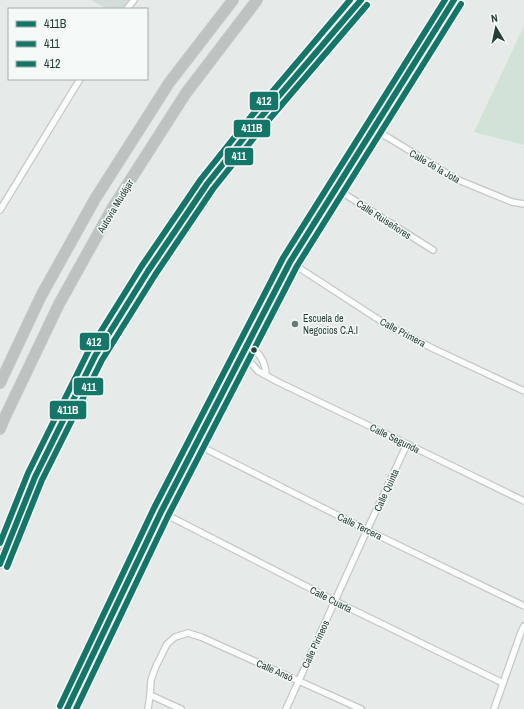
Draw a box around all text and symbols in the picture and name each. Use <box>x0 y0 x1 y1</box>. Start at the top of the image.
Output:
legend <box>8 8 148 80</box>
north arrow <box>476 8 516 48</box>
text: N <box>490 11 499 26</box>
text: 411B <box>44 16 67 32</box>
text: 411 <box>44 36 60 52</box>
text: 412 <box>44 56 60 72</box>
line badge: 412 <box>249 91 279 111</box>
text: 412 <box>256 94 272 108</box>
line badge: 411B <box>233 119 271 138</box>
text: 411B <box>241 121 263 135</box>
line badge: 411 <box>224 147 254 166</box>
street label: Calle de la Jota <box>407 147 463 186</box>
text: 411 <box>232 149 246 163</box>
street label: Autovía Mudéjar <box>94 177 137 236</box>
street label: Calle Ruiseñores <box>354 197 414 242</box>
place label: Escuela de Negocios C.A.I <box>303 312 358 337</box>
street label: Calle Primera <box>378 315 428 350</box>
marker: Escuela de Negocios C.A.I <box>290 319 300 329</box>
line badge: 412 <box>79 332 110 351</box>
text: 412 <box>86 335 102 349</box>
unlabelled marker <box>249 345 259 355</box>
line badge: 411 <box>73 377 104 396</box>
text: 411 <box>82 380 96 394</box>
line badge: 411B <box>49 400 87 420</box>
text: 411B <box>57 403 79 417</box>
street label: Calle Segunda <box>368 421 422 456</box>
street label: Calle Quinta <box>371 466 402 514</box>
street label: Calle Tercera <box>335 510 385 543</box>
street label: Calle Cuarta <box>308 583 354 616</box>
street label: Calle Pirineos <box>299 618 332 670</box>
street label: Calle Ansó <box>254 657 296 685</box>

